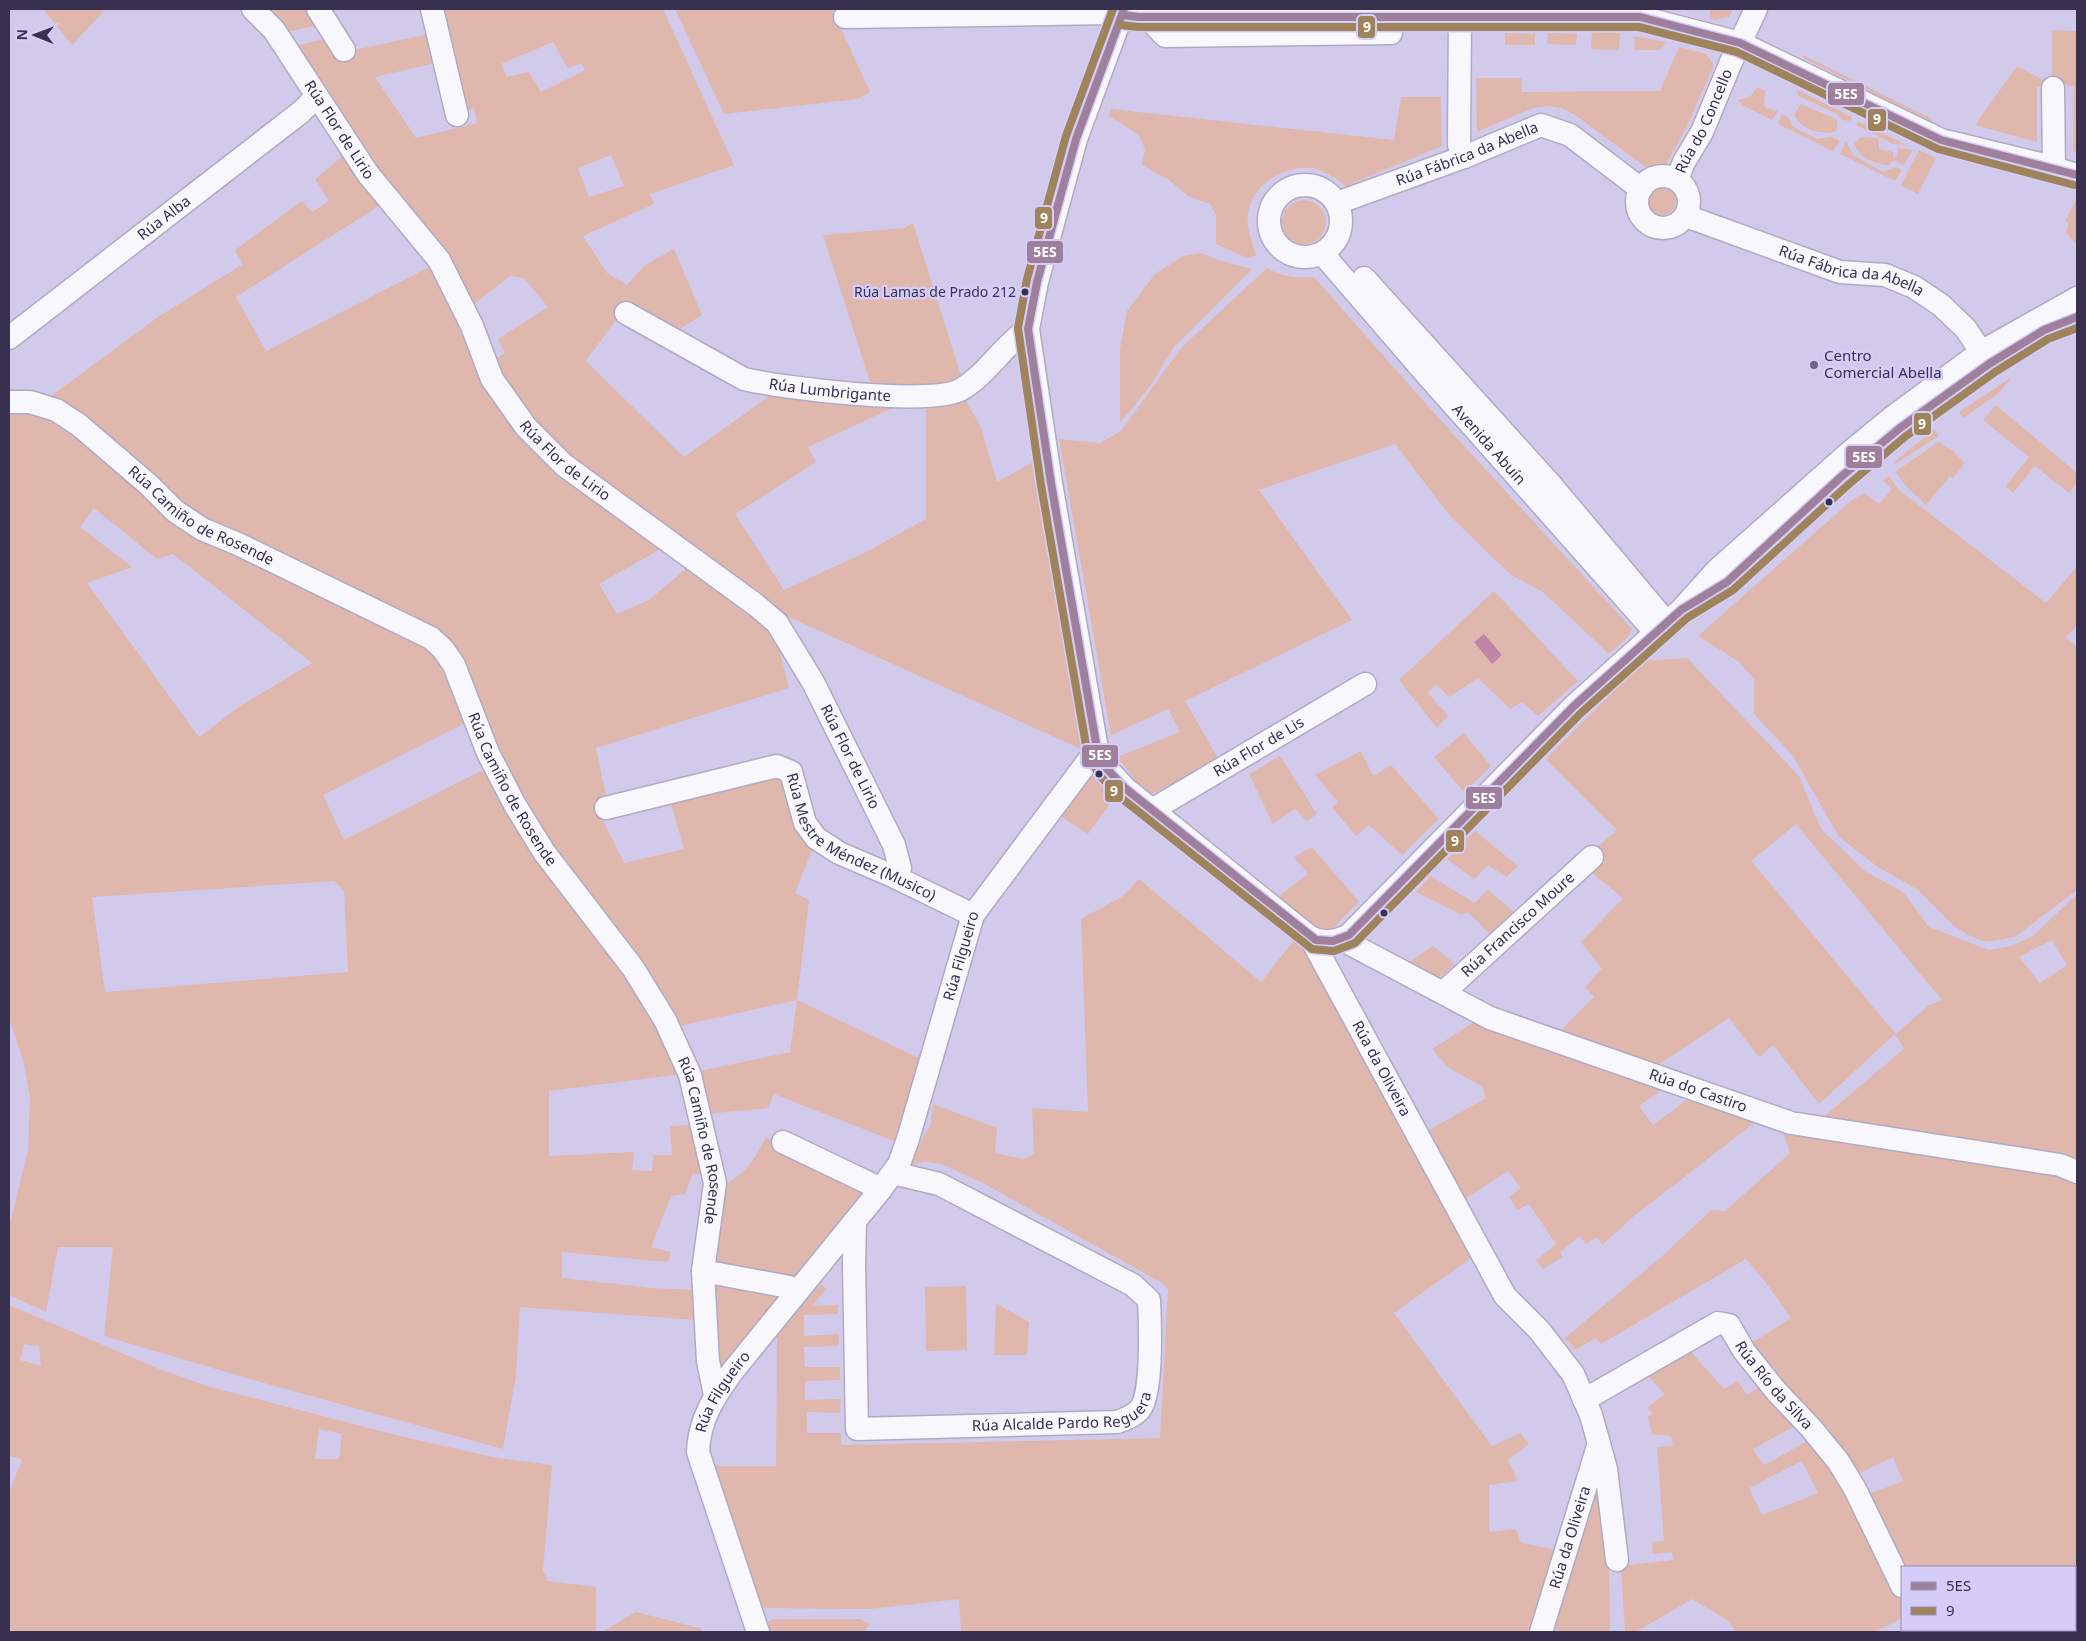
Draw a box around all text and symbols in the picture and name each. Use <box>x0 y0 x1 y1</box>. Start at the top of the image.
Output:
north arrow <box>10 10 60 60</box>
line badge: 9 <box>1357 15 1376 39</box>
text: 9 <box>1363 17 1371 36</box>
text: N <box>12 29 31 41</box>
street label: Rúa do Concello <box>1670 65 1736 176</box>
street label: Rúa Flor de Lirio <box>300 76 380 183</box>
line badge: 5ES <box>1827 82 1865 106</box>
text: 5ES <box>1834 84 1858 103</box>
line badge: 9 <box>1867 108 1887 132</box>
text: 9 <box>1873 109 1881 128</box>
street label: Rúa Fábrica da Abella <box>1393 116 1541 190</box>
street label: Rúa Alba <box>133 190 194 244</box>
line badge: 9 <box>1034 206 1053 230</box>
text: 9 <box>1040 208 1048 227</box>
line badge: 5ES <box>1026 240 1064 264</box>
street label: Rúa Fábrica da Abella <box>1776 240 1929 300</box>
text: 5ES <box>1033 242 1057 261</box>
place label: Rúa Lamas de Prado 212 <box>854 282 1016 301</box>
marker: Rúa Lamas de Prado 212 <box>1020 287 1030 297</box>
place label: Centro Comercial Abella <box>1824 345 1942 382</box>
marker: Centro Comercial Abella <box>1808 359 1820 371</box>
street label: Rúa Lumbrigante <box>768 373 891 405</box>
street label: Avenida Abuín <box>1448 399 1531 489</box>
line badge: 9 <box>1913 412 1932 436</box>
text: 9 <box>1918 414 1926 433</box>
street label: Rúa Flor de Lirio <box>515 416 615 505</box>
line badge: 5ES <box>1845 445 1883 469</box>
text: 5ES <box>1852 447 1876 466</box>
street label: Rúa Camiño de Rosende <box>124 461 278 569</box>
unlabelled marker <box>1824 497 1834 507</box>
street label: Rúa Flor de Lirio <box>817 701 885 812</box>
street label: Rúa Camiño de Rosende <box>464 709 562 870</box>
street label: Rúa Flor de Lis <box>1209 711 1307 781</box>
line badge: 5ES <box>1081 744 1119 768</box>
text: 5ES <box>1088 745 1112 764</box>
unlabelled marker <box>1094 769 1104 779</box>
street label: Rúa Mestre Méndez (Musico) <box>783 770 940 905</box>
line badge: 9 <box>1104 779 1124 803</box>
text: 9 <box>1110 781 1118 800</box>
line badge: 5ES <box>1465 786 1503 810</box>
text: 5ES <box>1472 788 1496 807</box>
line badge: 9 <box>1445 829 1465 853</box>
text: 9 <box>1451 831 1459 850</box>
street label: Rúa Francisco Moure <box>1456 867 1578 981</box>
unlabelled marker <box>1379 908 1389 918</box>
street label: Rúa Filgueiro <box>938 909 983 1003</box>
street label: Rúa da Oliveira <box>1348 1017 1416 1119</box>
street label: Rúa Camiño de Rosende <box>674 1053 726 1226</box>
street label: Rúa do Castiro <box>1647 1063 1750 1116</box>
street label: Rúa Río da Silva <box>1731 1337 1818 1433</box>
street label: Rúa Filgueiro <box>690 1346 754 1434</box>
street label: Rúa Alcalde Pardo Reguera <box>971 1390 1155 1435</box>
street label: Rúa da Oliveira <box>1544 1483 1594 1591</box>
legend <box>1901 1566 2076 1631</box>
text: 5ES <box>1946 1575 1971 1595</box>
text: 9 <box>1946 1600 1955 1620</box>

